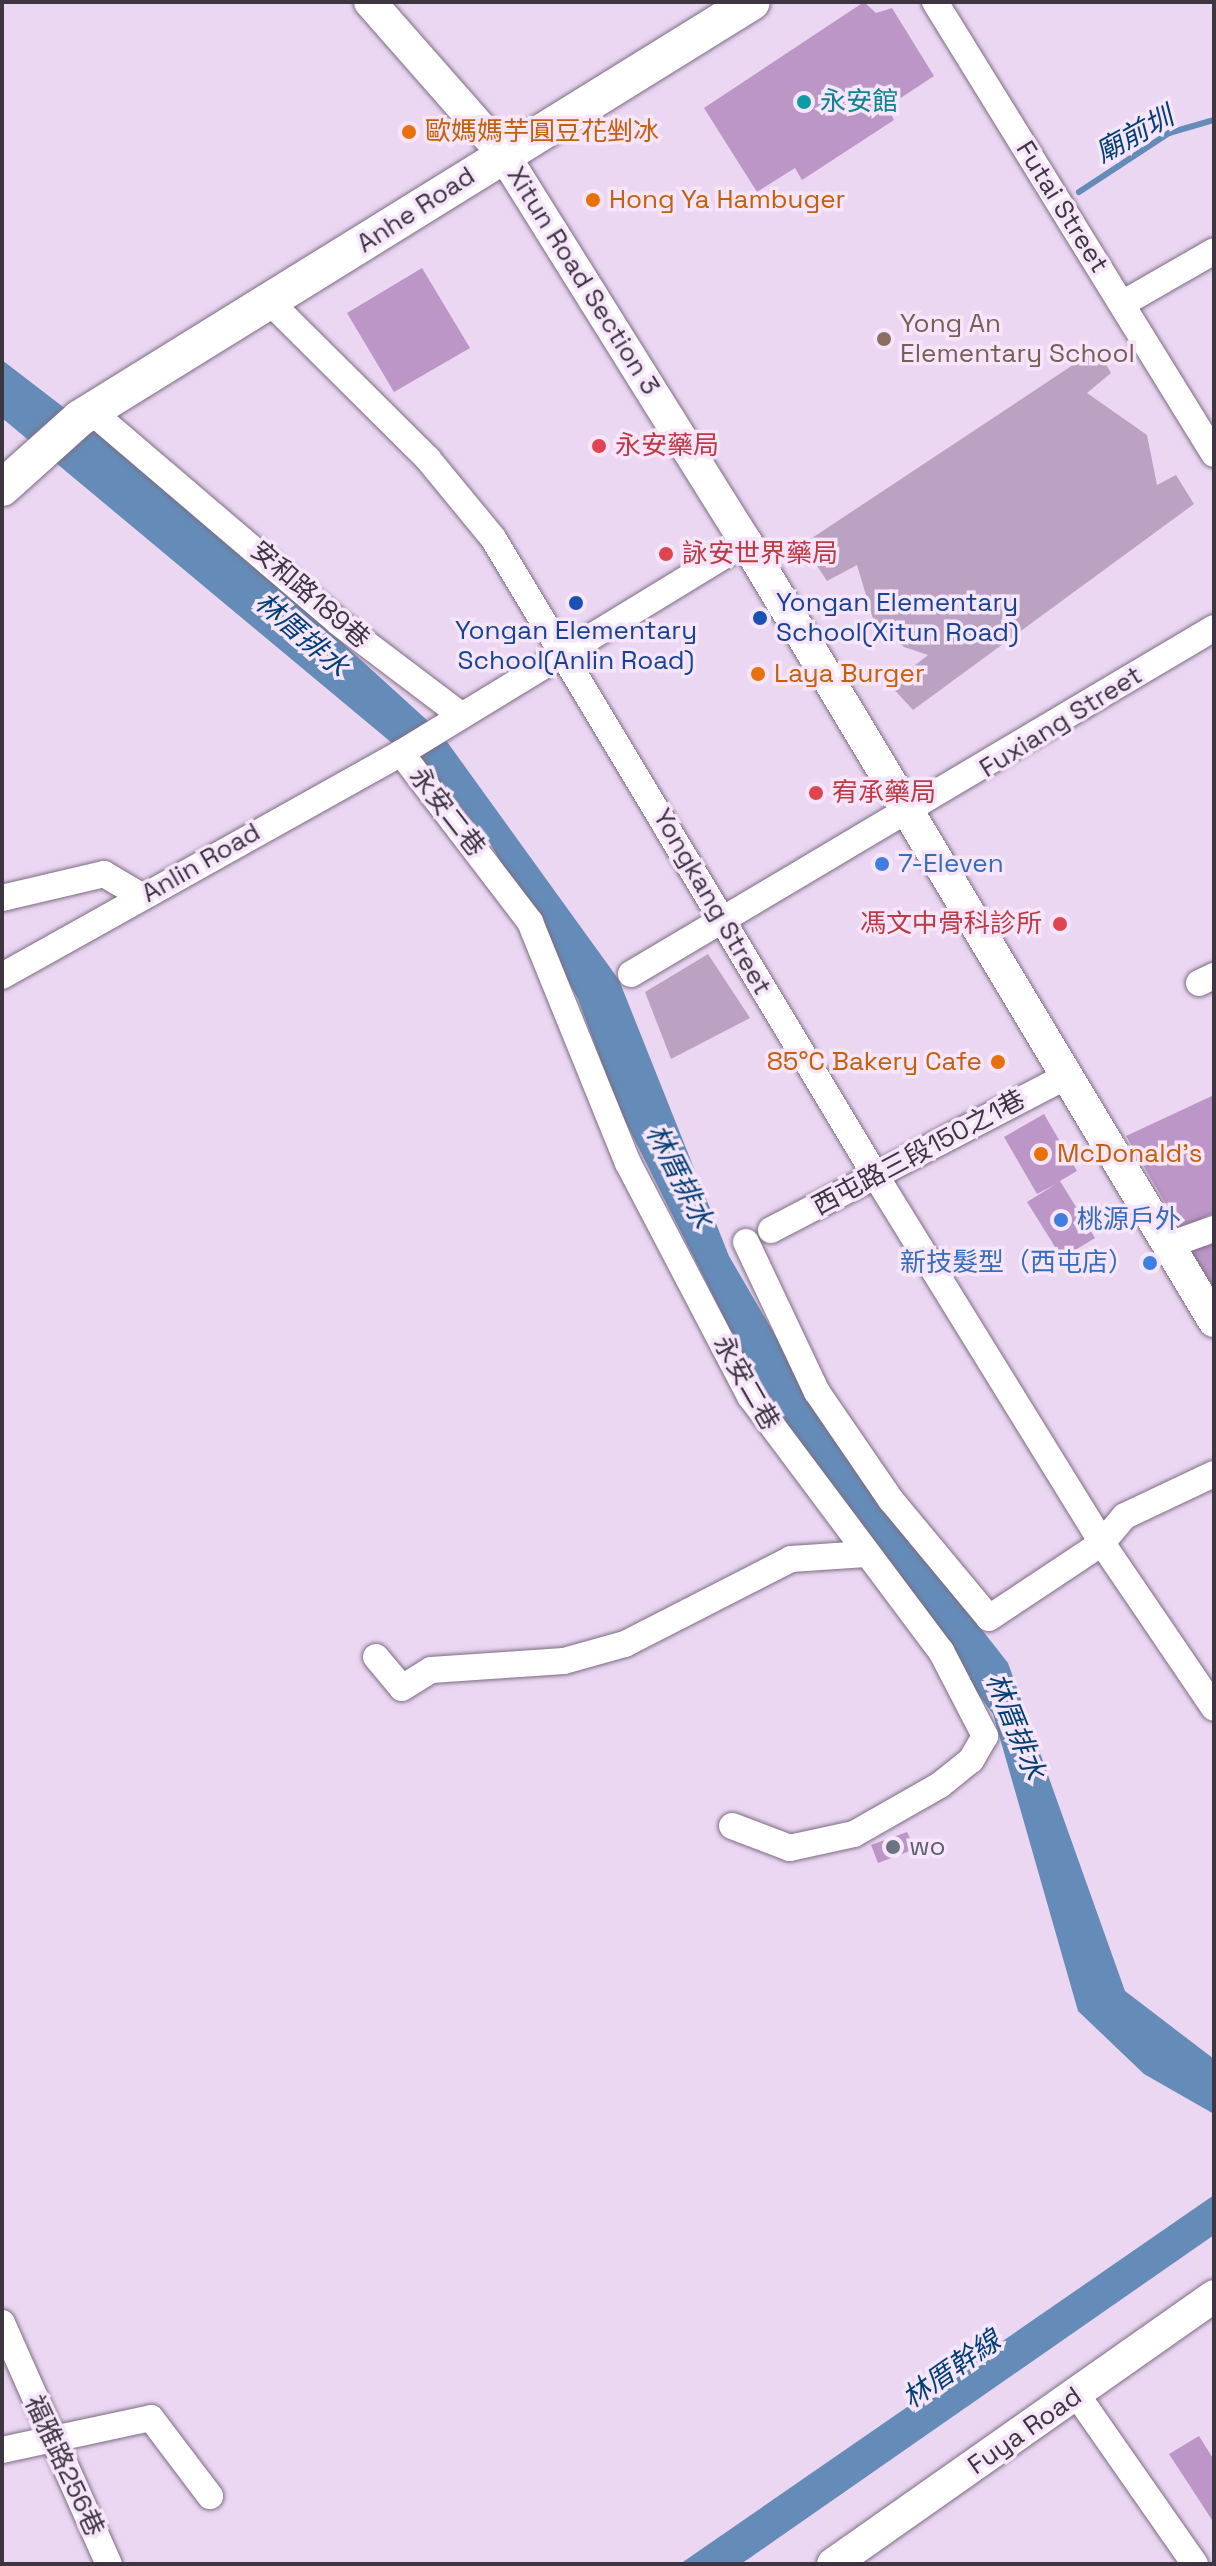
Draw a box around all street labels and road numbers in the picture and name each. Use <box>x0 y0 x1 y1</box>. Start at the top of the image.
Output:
street label: Futai Street <box>1009 135 1115 279</box>
street label: Anhe Road <box>351 160 481 260</box>
street label: Xitun Road Section 3 <box>500 161 666 401</box>
street label: 安和路189巷 <box>244 535 376 655</box>
street label: Fuxiang Street <box>974 660 1148 784</box>
street label: 永安二巷 <box>403 761 491 863</box>
street label: Yongkang Street <box>646 803 778 1001</box>
street label: Anlin Road <box>136 817 266 909</box>
street label: 西屯路三段150之1巷 <box>807 1084 1031 1222</box>
street label: 永安二巷 <box>706 1330 786 1436</box>
street label: Fuya Road <box>962 2381 1088 2481</box>
street label: 福雅路256巷 <box>18 2391 110 2541</box>

